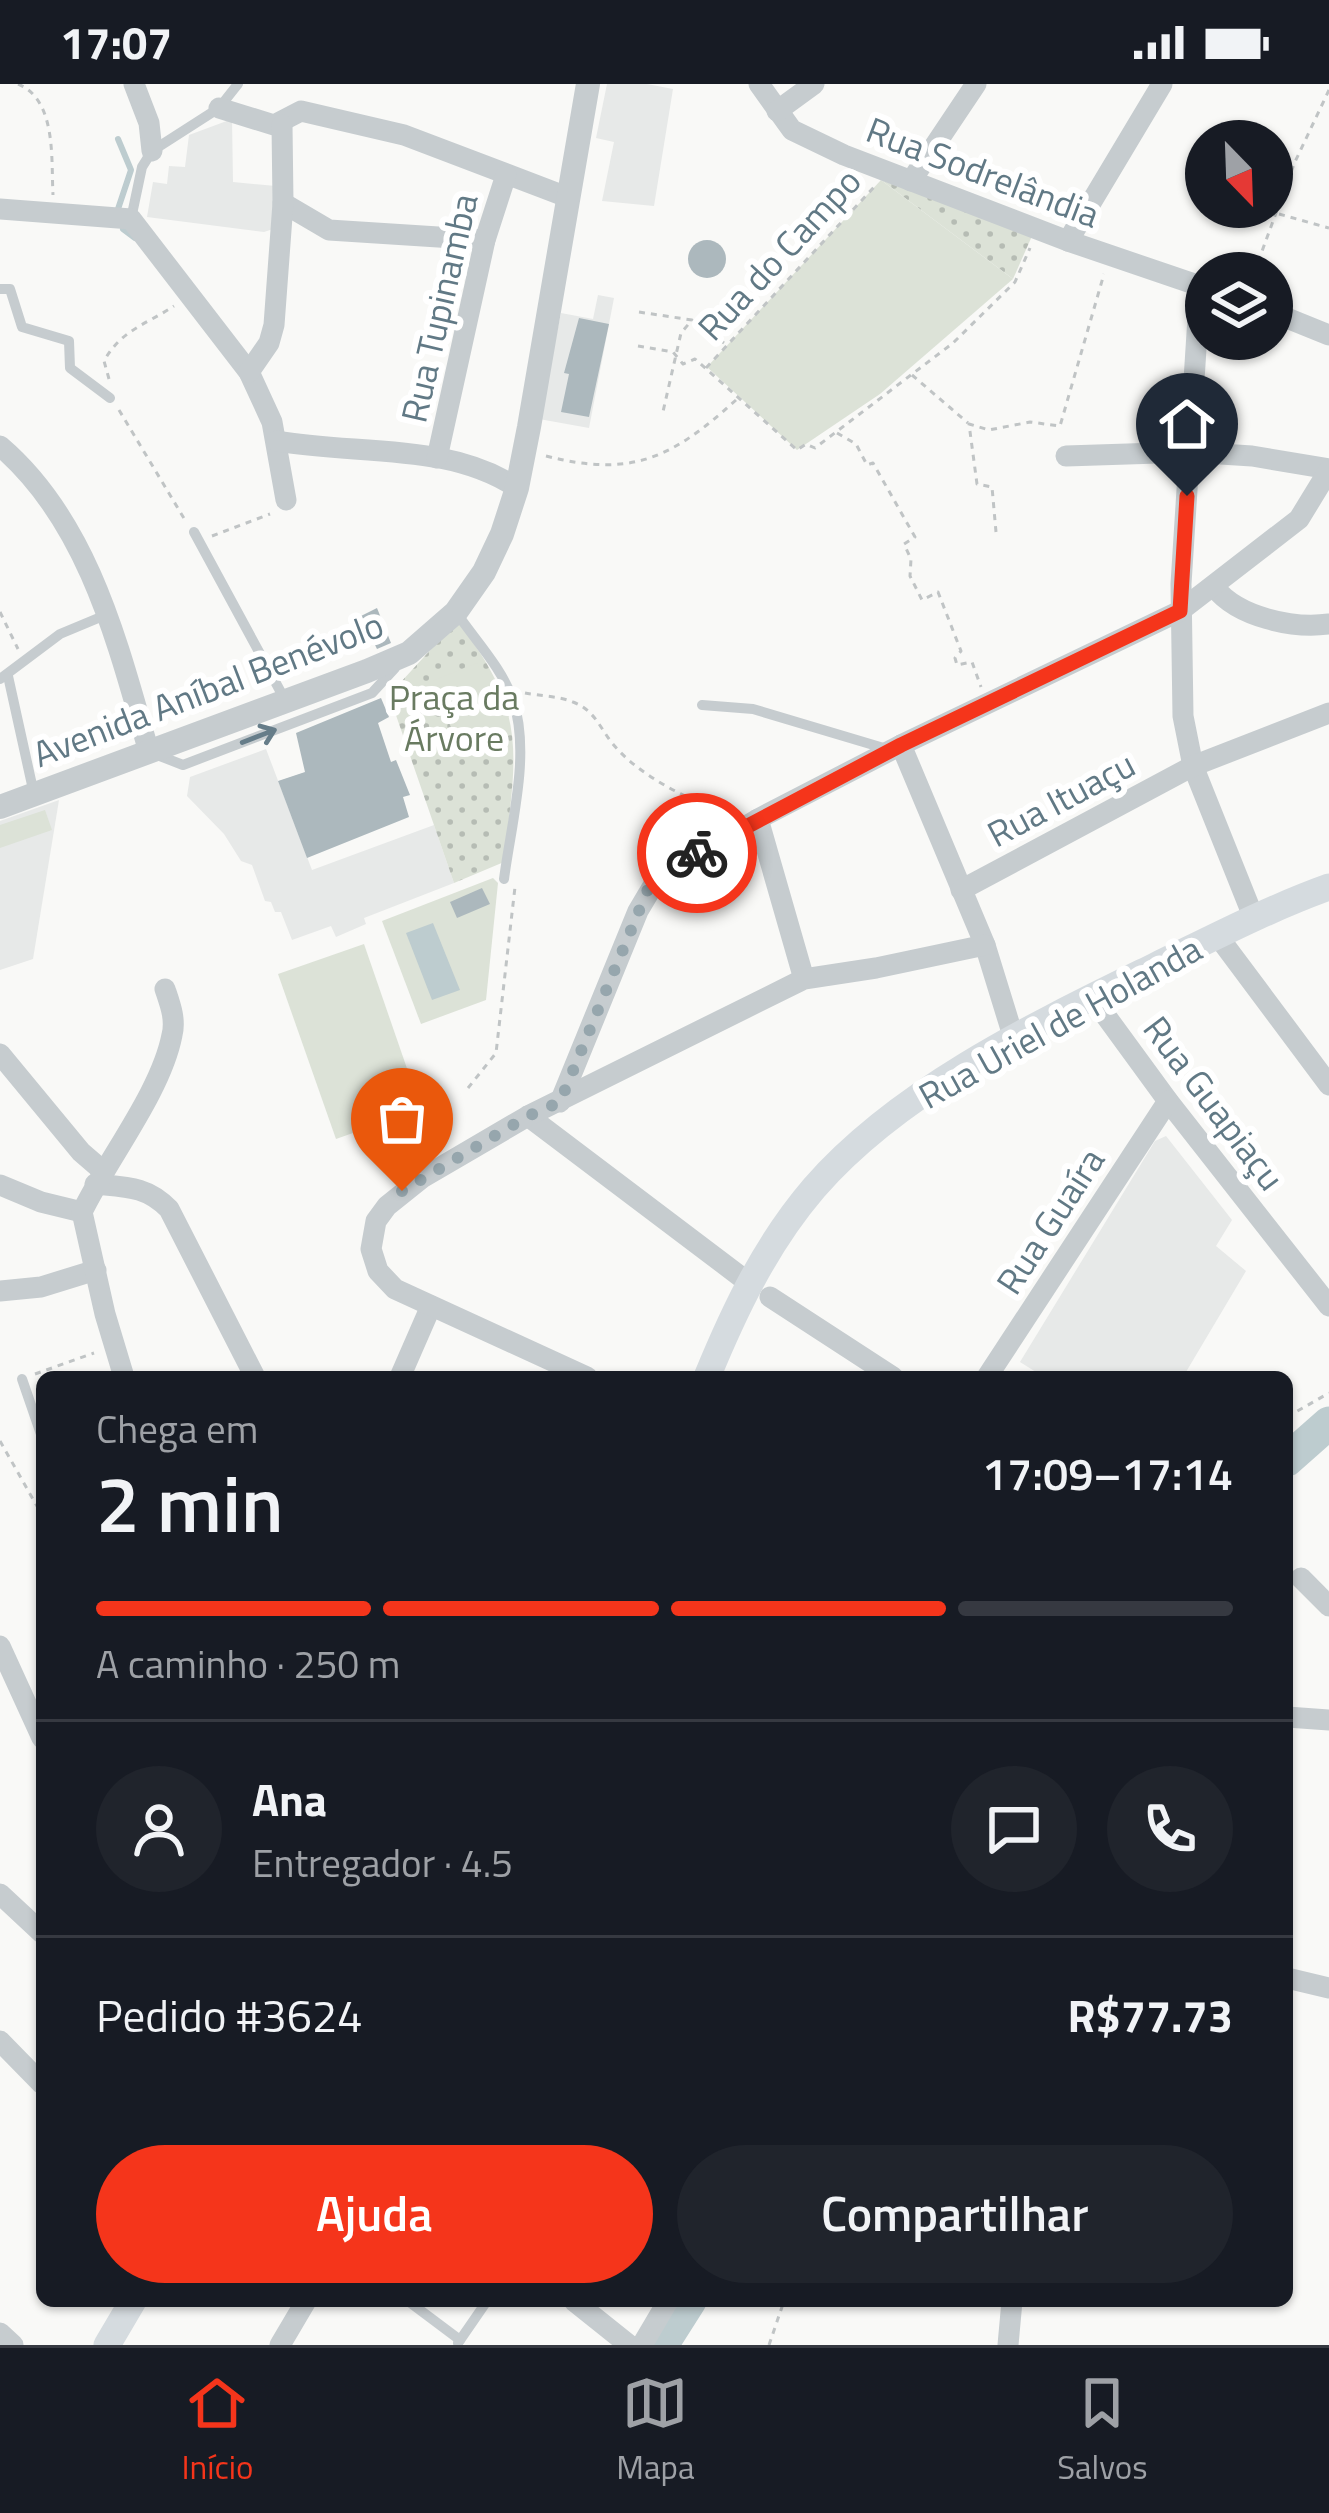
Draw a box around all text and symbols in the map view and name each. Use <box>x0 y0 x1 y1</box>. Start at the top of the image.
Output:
text: 17:07 <box>60 8 172 76</box>
street label: Rua Sodrelândia <box>859 102 1108 241</box>
north arrow <box>1185 120 1293 228</box>
map controls <box>1185 120 1293 360</box>
street label: Rua do Campo <box>684 155 873 352</box>
street label: Rua Tupinamba <box>385 188 492 428</box>
button: layers <box>1185 252 1293 360</box>
pin <box>1136 373 1238 496</box>
icon: home <box>1154 391 1220 457</box>
street label: Avenida Aníbal Benévolo <box>25 596 391 781</box>
park label: Praça da Árvore <box>389 669 519 765</box>
one-way arrow <box>239 724 276 746</box>
street label: Rua Ituaçu <box>977 737 1145 861</box>
courier <box>637 793 757 913</box>
icon: bike <box>664 820 730 886</box>
street label: Rua Uriel de Holanda <box>908 921 1211 1122</box>
street label: Rua Guapiaçu <box>1130 1004 1298 1202</box>
pin <box>351 1068 453 1191</box>
icon: bag <box>369 1086 435 1152</box>
street label: Rua Guaíra <box>982 1137 1118 1305</box>
text: Chega em <box>96 1399 258 1458</box>
text: 17:09–17:14 <box>982 1439 1233 1507</box>
text: 2 min <box>96 1444 284 1562</box>
text: A caminho · 250 m <box>96 1634 400 1693</box>
text: Ana <box>252 1765 327 1833</box>
button: person <box>96 1766 222 1892</box>
button: chat <box>951 1766 1077 1892</box>
button: phone <box>1107 1766 1233 1892</box>
text: Entregador · 4.5 <box>252 1833 513 1892</box>
text: Pedido #3624 <box>96 1981 362 2049</box>
text: R$77.73 <box>1068 1981 1233 2049</box>
button: Ajuda <box>96 2145 653 2283</box>
button: Compartilhar <box>677 2145 1233 2283</box>
tab: Início <box>181 2370 253 2492</box>
tab: Mapa <box>616 2370 694 2492</box>
tab: Salvos <box>1057 2370 1148 2492</box>

